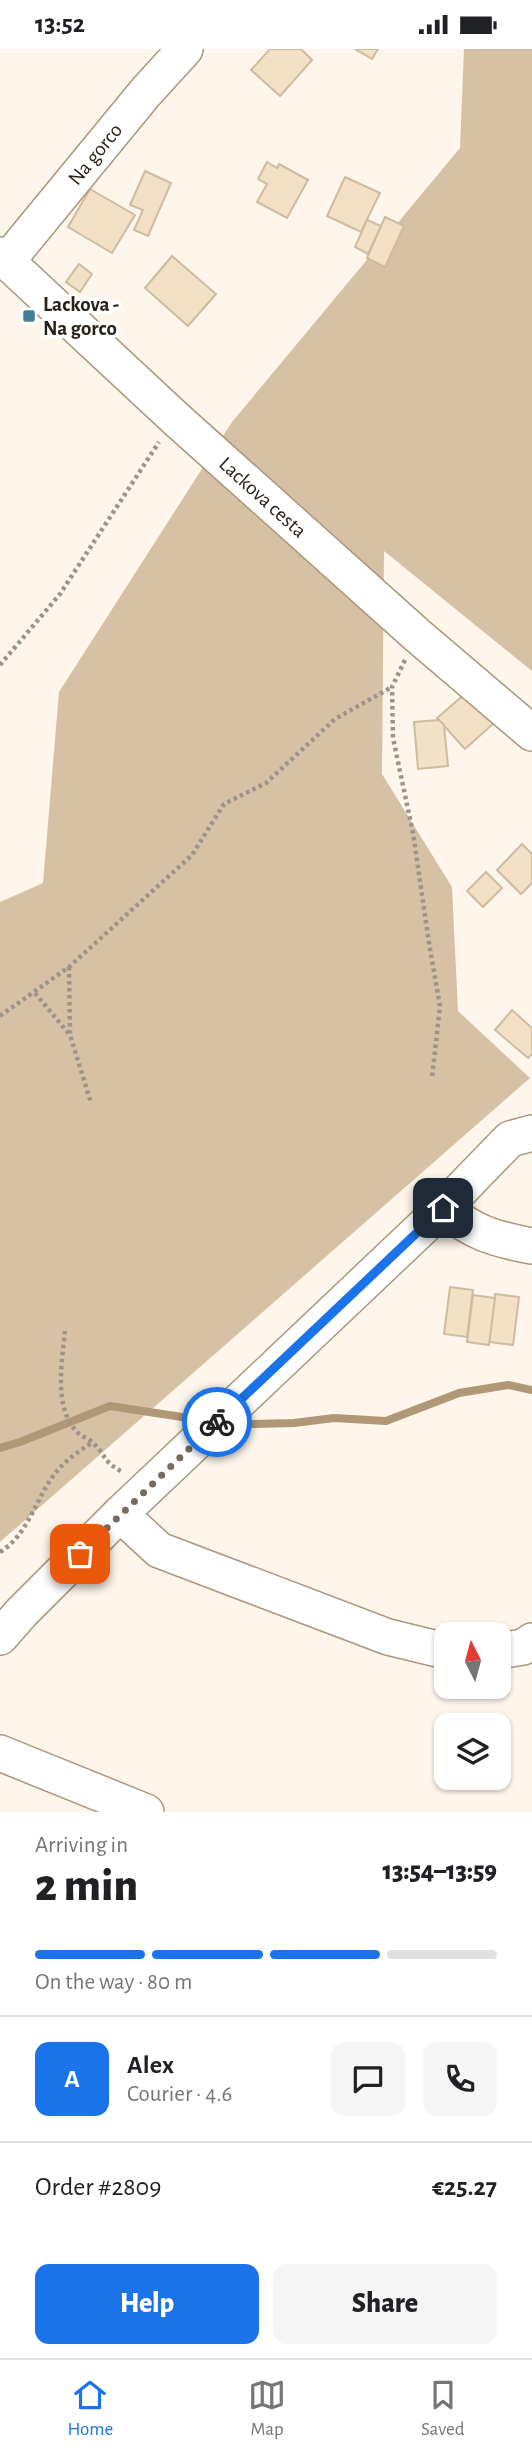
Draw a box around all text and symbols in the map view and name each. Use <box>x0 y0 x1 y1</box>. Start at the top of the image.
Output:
text: 13:52 <box>35 11 85 37</box>
street label: Na gorco <box>64 120 126 189</box>
place label: Lackova - Na gorco <box>43 294 119 339</box>
marker: Lackova - Na gorco <box>21 308 37 324</box>
street label: Lackova cesta <box>215 453 311 542</box>
pin <box>413 1178 473 1238</box>
icon: home <box>424 1189 462 1227</box>
courier <box>182 1387 252 1457</box>
icon: bike <box>198 1403 236 1441</box>
pin <box>50 1524 110 1584</box>
icon: bag <box>61 1535 99 1573</box>
north arrow <box>434 1622 511 1699</box>
map controls <box>434 1622 511 1790</box>
button: layers <box>434 1713 511 1790</box>
text: Arriving in <box>35 1834 128 1857</box>
text: 13:54–13:59 <box>382 1858 497 1884</box>
text: 2 min <box>35 1863 138 1909</box>
text: On the way · 80 m <box>35 1971 192 1994</box>
button: chat <box>331 2042 405 2116</box>
button: phone <box>423 2042 497 2116</box>
text: Alex <box>127 2052 174 2078</box>
text: A <box>64 2066 80 2092</box>
text: Courier · 4.6 <box>127 2083 232 2106</box>
text: Order #2809 <box>35 2174 162 2200</box>
text: €25.27 <box>432 2174 497 2200</box>
button: Help <box>35 2264 259 2344</box>
button: Share <box>273 2264 497 2344</box>
tab: Home <box>67 2376 113 2441</box>
tab: Map <box>248 2376 286 2441</box>
tab: Saved <box>421 2376 465 2441</box>

